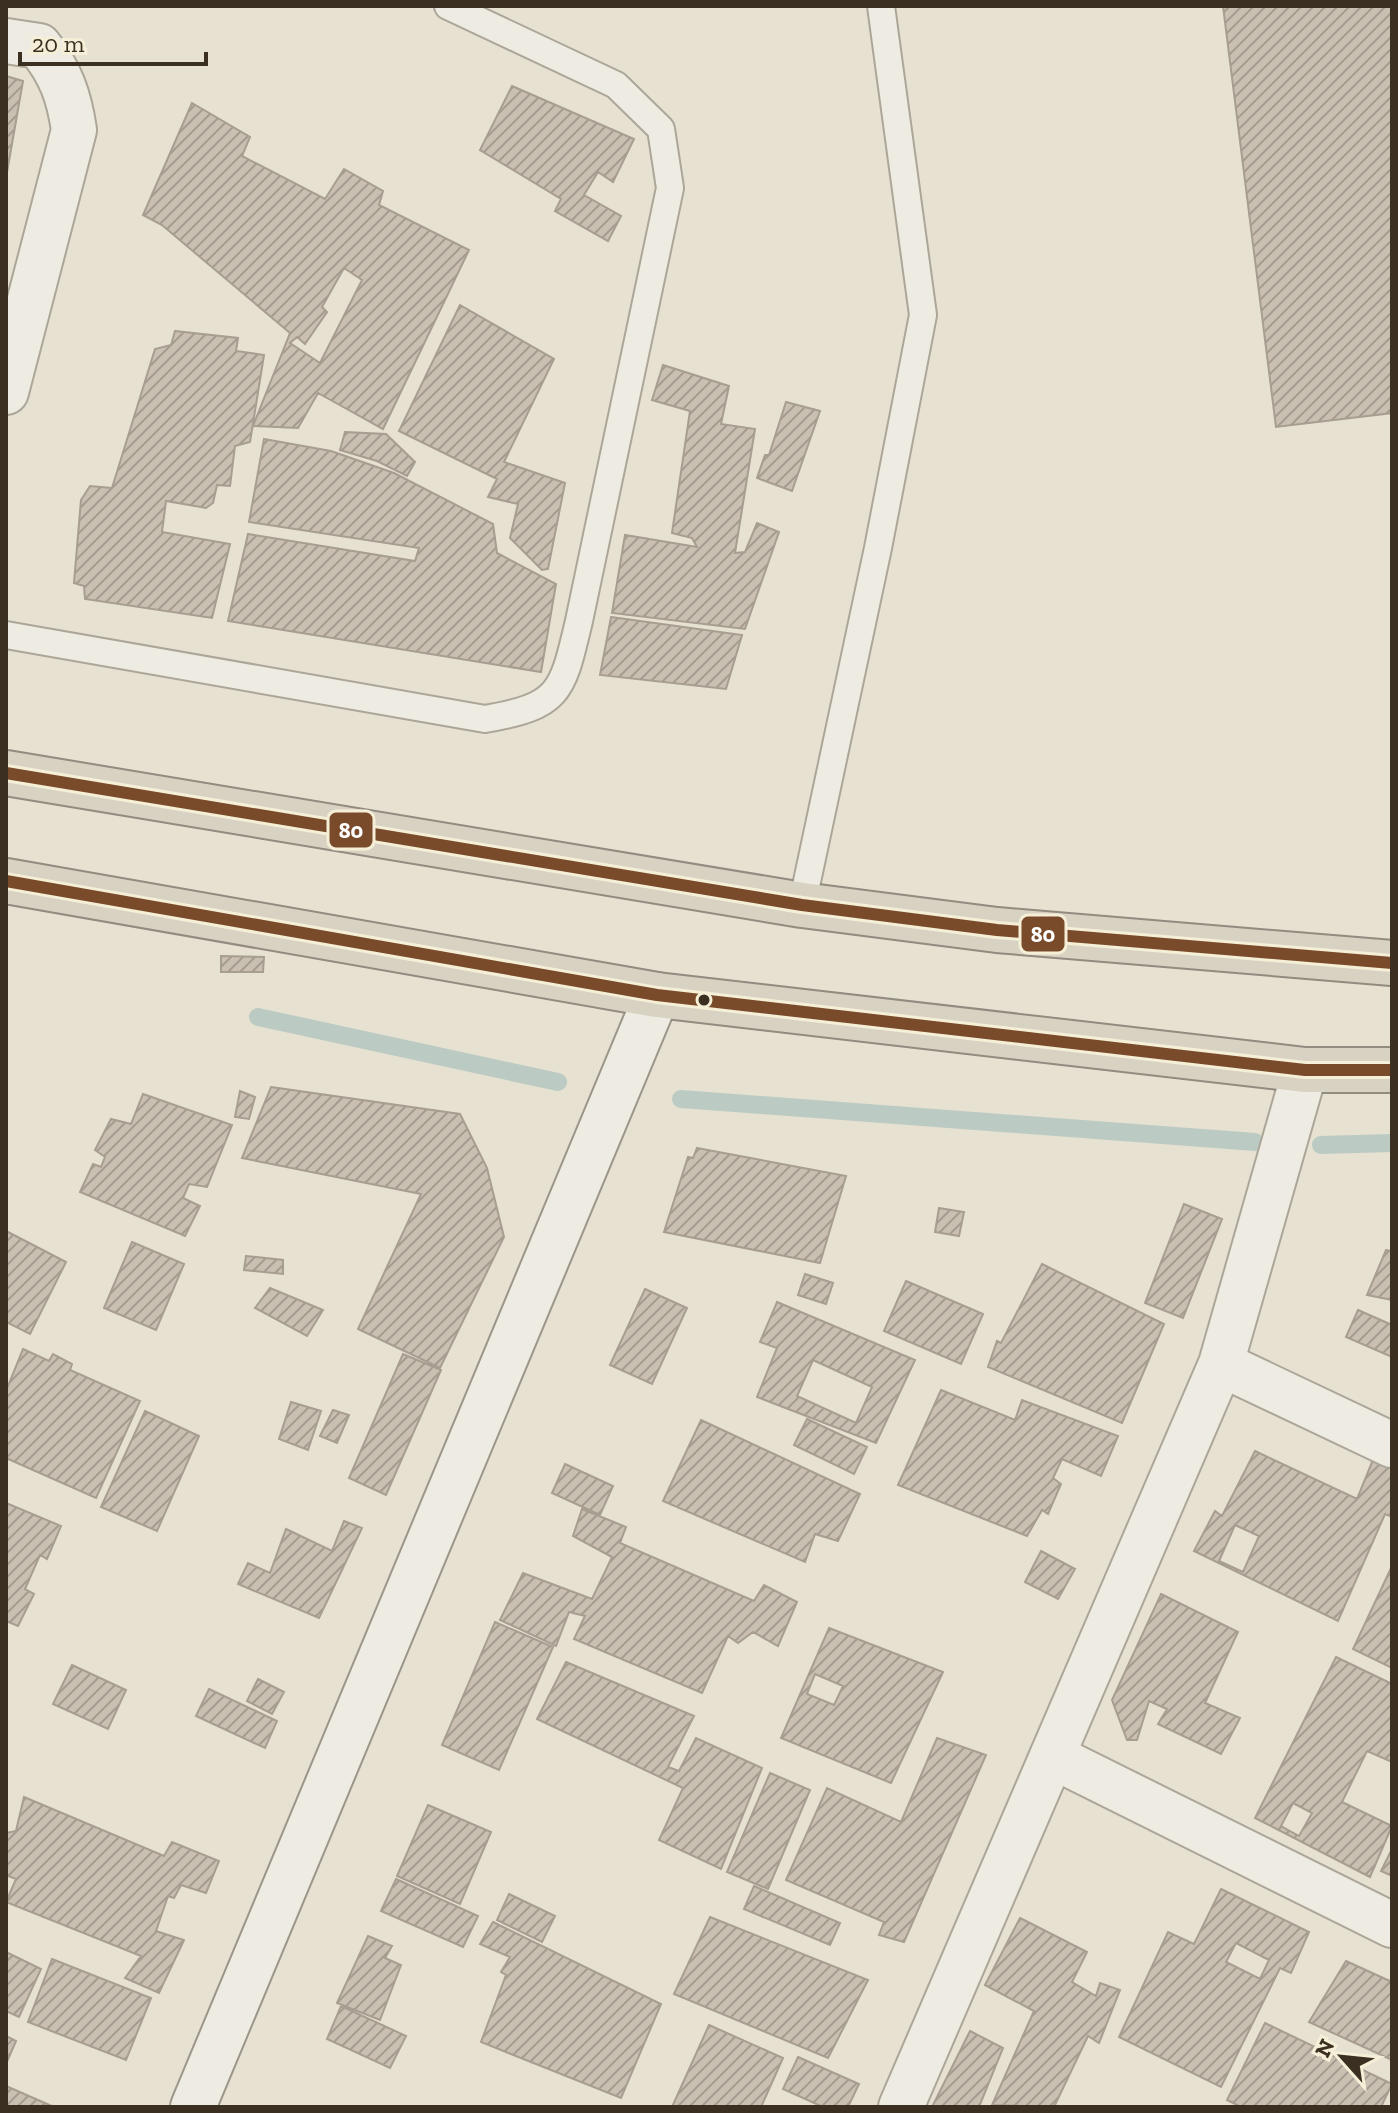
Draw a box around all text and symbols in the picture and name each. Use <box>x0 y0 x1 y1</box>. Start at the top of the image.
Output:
scale bar <box>20 16 206 66</box>
text: 20 m <box>32 29 85 58</box>
line badge: 80 <box>328 811 374 849</box>
text: 80 <box>339 817 363 844</box>
line badge: 80 <box>1020 915 1066 953</box>
text: 80 <box>1031 921 1055 948</box>
unlabelled marker <box>696 992 712 1008</box>
north arrow <box>1302 2017 1382 2097</box>
text: N <box>1309 2034 1341 2062</box>

